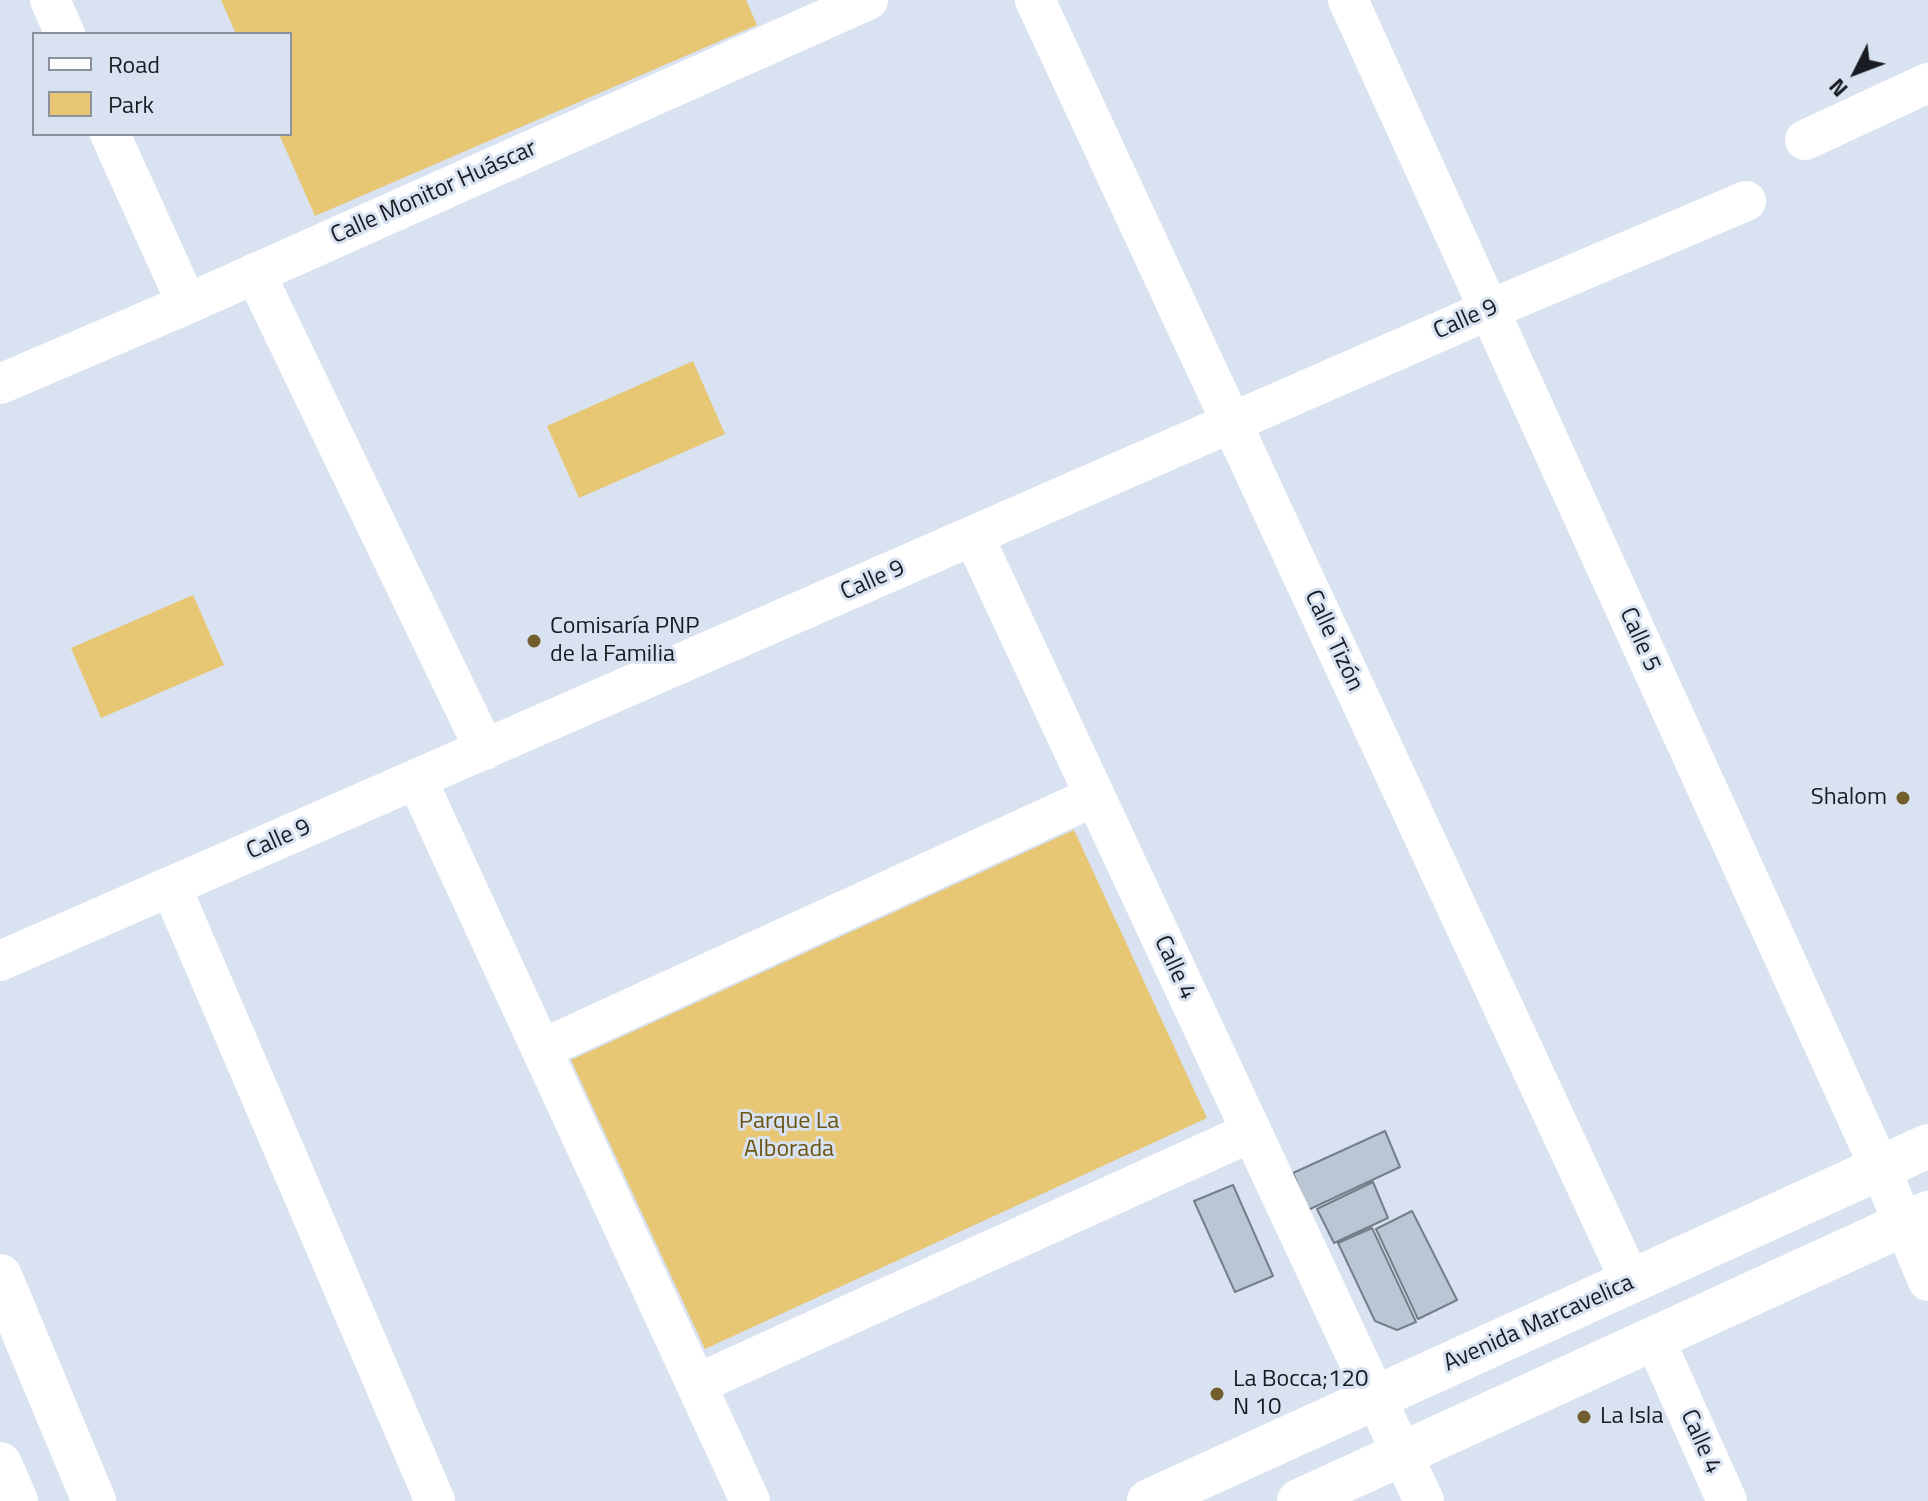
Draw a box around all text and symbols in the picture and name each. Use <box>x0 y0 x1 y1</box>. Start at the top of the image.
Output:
legend <box>32 32 292 136</box>
north arrow <box>1816 32 1896 112</box>
text: Road <box>108 46 160 82</box>
text: N <box>1820 71 1856 105</box>
text: Park <box>108 86 154 122</box>
street label: Calle Monitor Huáscar <box>327 135 541 251</box>
street label: Calle 9 <box>1430 293 1502 347</box>
street label: Calle 9 <box>837 554 909 608</box>
street label: Calle Tizón <box>1297 586 1369 696</box>
street label: Calle 5 <box>1612 604 1666 676</box>
place label: Comisaría PNP de la Familia <box>550 613 700 669</box>
marker: Comisaría PNP de la Familia <box>525 632 543 650</box>
place label: Shalom <box>1811 784 1887 812</box>
marker: Shalom <box>1894 789 1912 807</box>
street label: Calle 9 <box>243 813 315 867</box>
street label: Calle 4 <box>1147 932 1201 1004</box>
park label: Parque La Alborada <box>739 1108 839 1164</box>
street label: Avenida Marcavelica <box>1440 1269 1638 1379</box>
place label: La Bocca;120 N 10 <box>1233 1366 1368 1422</box>
marker: La Bocca;120 N 10 <box>1208 1385 1226 1403</box>
place label: La Isla <box>1600 1403 1663 1431</box>
street label: Calle 4 <box>1673 1406 1727 1478</box>
marker: La Isla <box>1575 1408 1593 1426</box>

